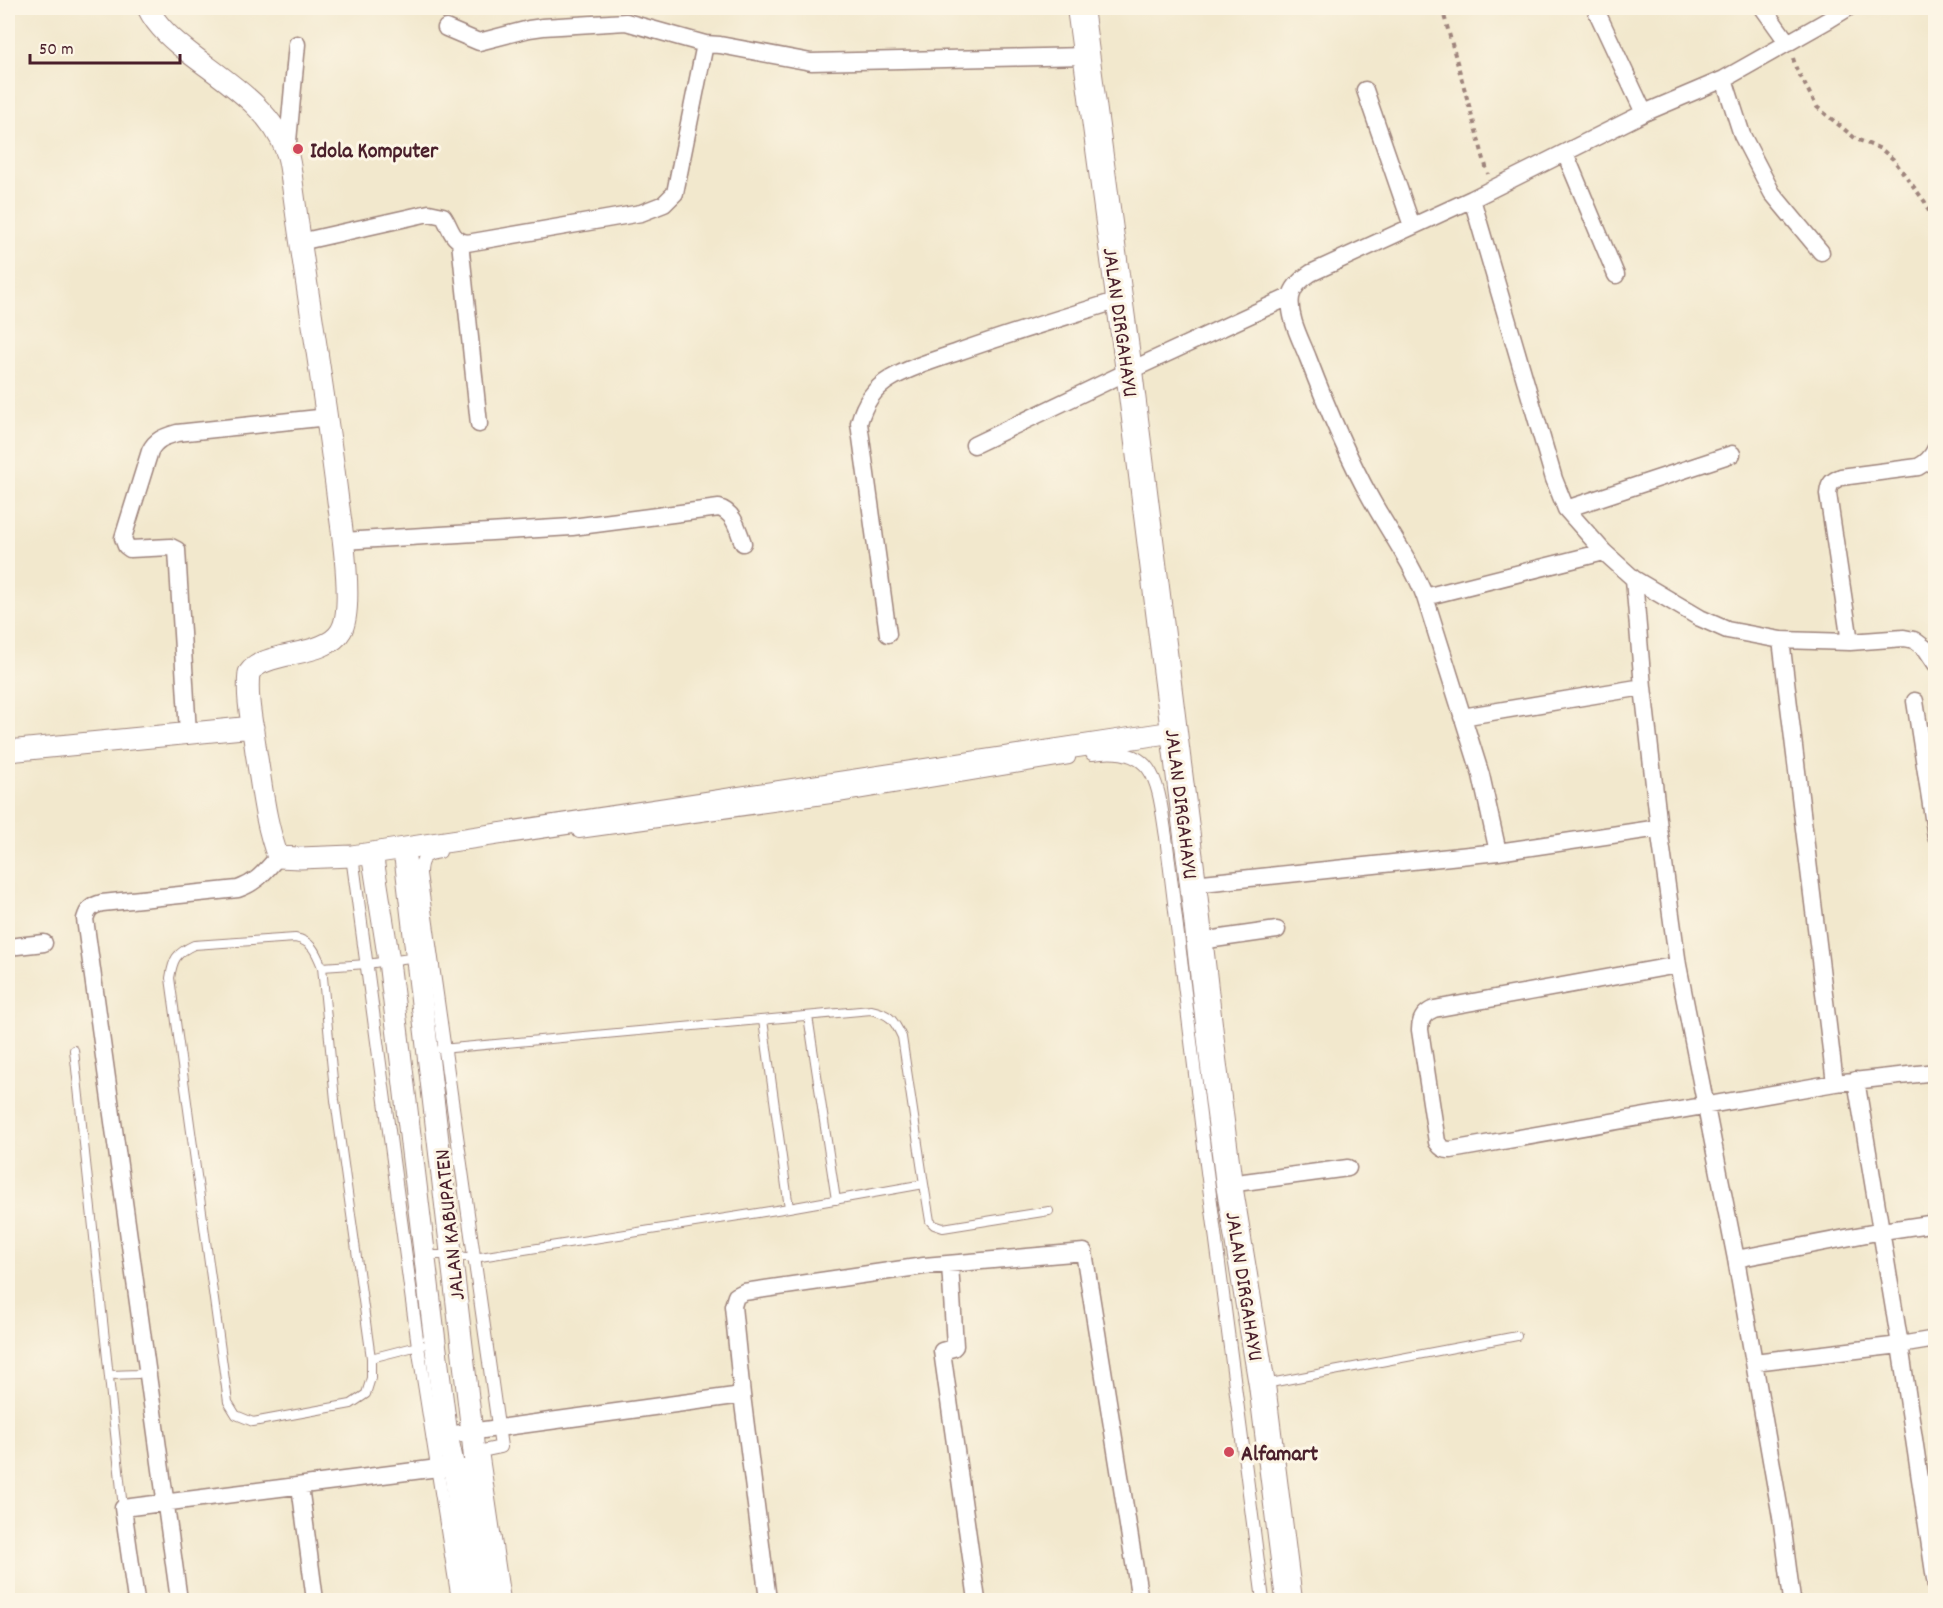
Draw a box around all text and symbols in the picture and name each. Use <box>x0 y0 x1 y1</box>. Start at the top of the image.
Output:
scale bar <box>30 27 180 65</box>
text: 50 m <box>39 38 74 63</box>
place label: Idola Komputer <box>310 137 439 168</box>
marker: Idola Komputer <box>291 142 305 156</box>
street label: JALAN DIRGAHAYU <box>1093 246 1144 399</box>
street label: JALAN DIRGAHAYU <box>1155 728 1204 881</box>
street label: JALAN KABUPATEN <box>428 1148 475 1302</box>
street label: JALAN DIRGAHAYU <box>1215 1210 1270 1363</box>
place label: Alfamart <box>1241 1440 1319 1471</box>
marker: Alfamart <box>1222 1445 1236 1459</box>

